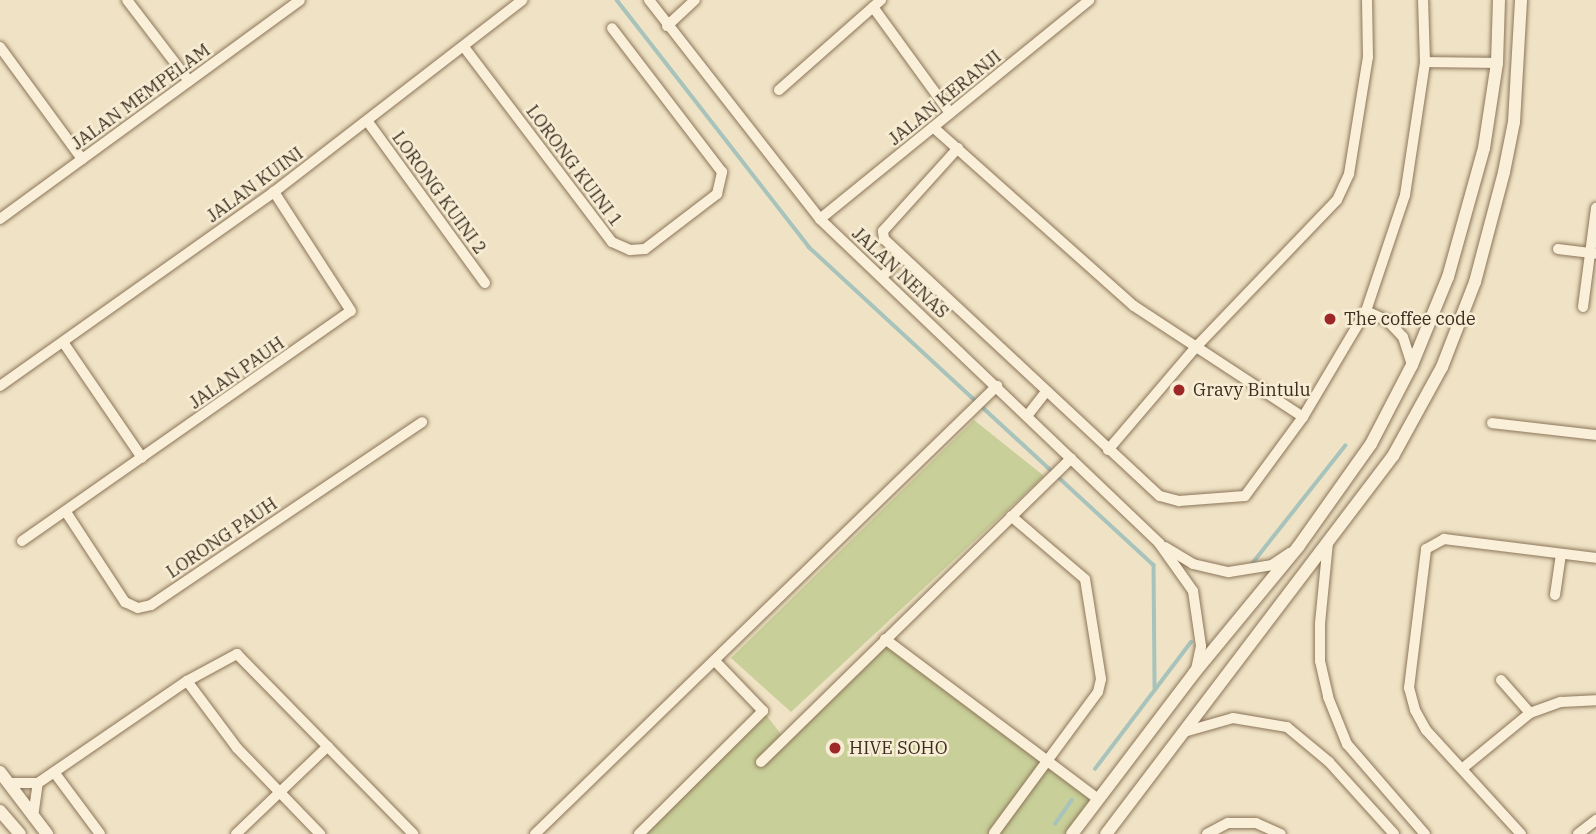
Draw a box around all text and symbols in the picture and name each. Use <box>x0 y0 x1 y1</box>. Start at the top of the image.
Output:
street label: JALAN MEMPELAM <box>67 39 215 155</box>
street label: JALAN KERANJI <box>884 46 1006 150</box>
street label: LORONG KUINI 1 <box>521 101 627 231</box>
street label: LORONG KUINI 2 <box>387 127 491 259</box>
street label: JALAN KUINI <box>203 143 307 227</box>
street label: JALAN NENAS <box>847 223 953 323</box>
place label: The coffee code <box>1344 308 1476 330</box>
marker: The coffee code <box>1322 311 1338 327</box>
street label: JALAN PAUH <box>185 332 289 414</box>
place label: Gravy Bintulu <box>1193 379 1311 401</box>
marker: Gravy Bintulu <box>1171 382 1187 398</box>
street label: LORONG PAUH <box>162 493 282 583</box>
place label: HIVE SOHO <box>849 737 948 759</box>
marker: HIVE SOHO <box>827 740 843 756</box>

